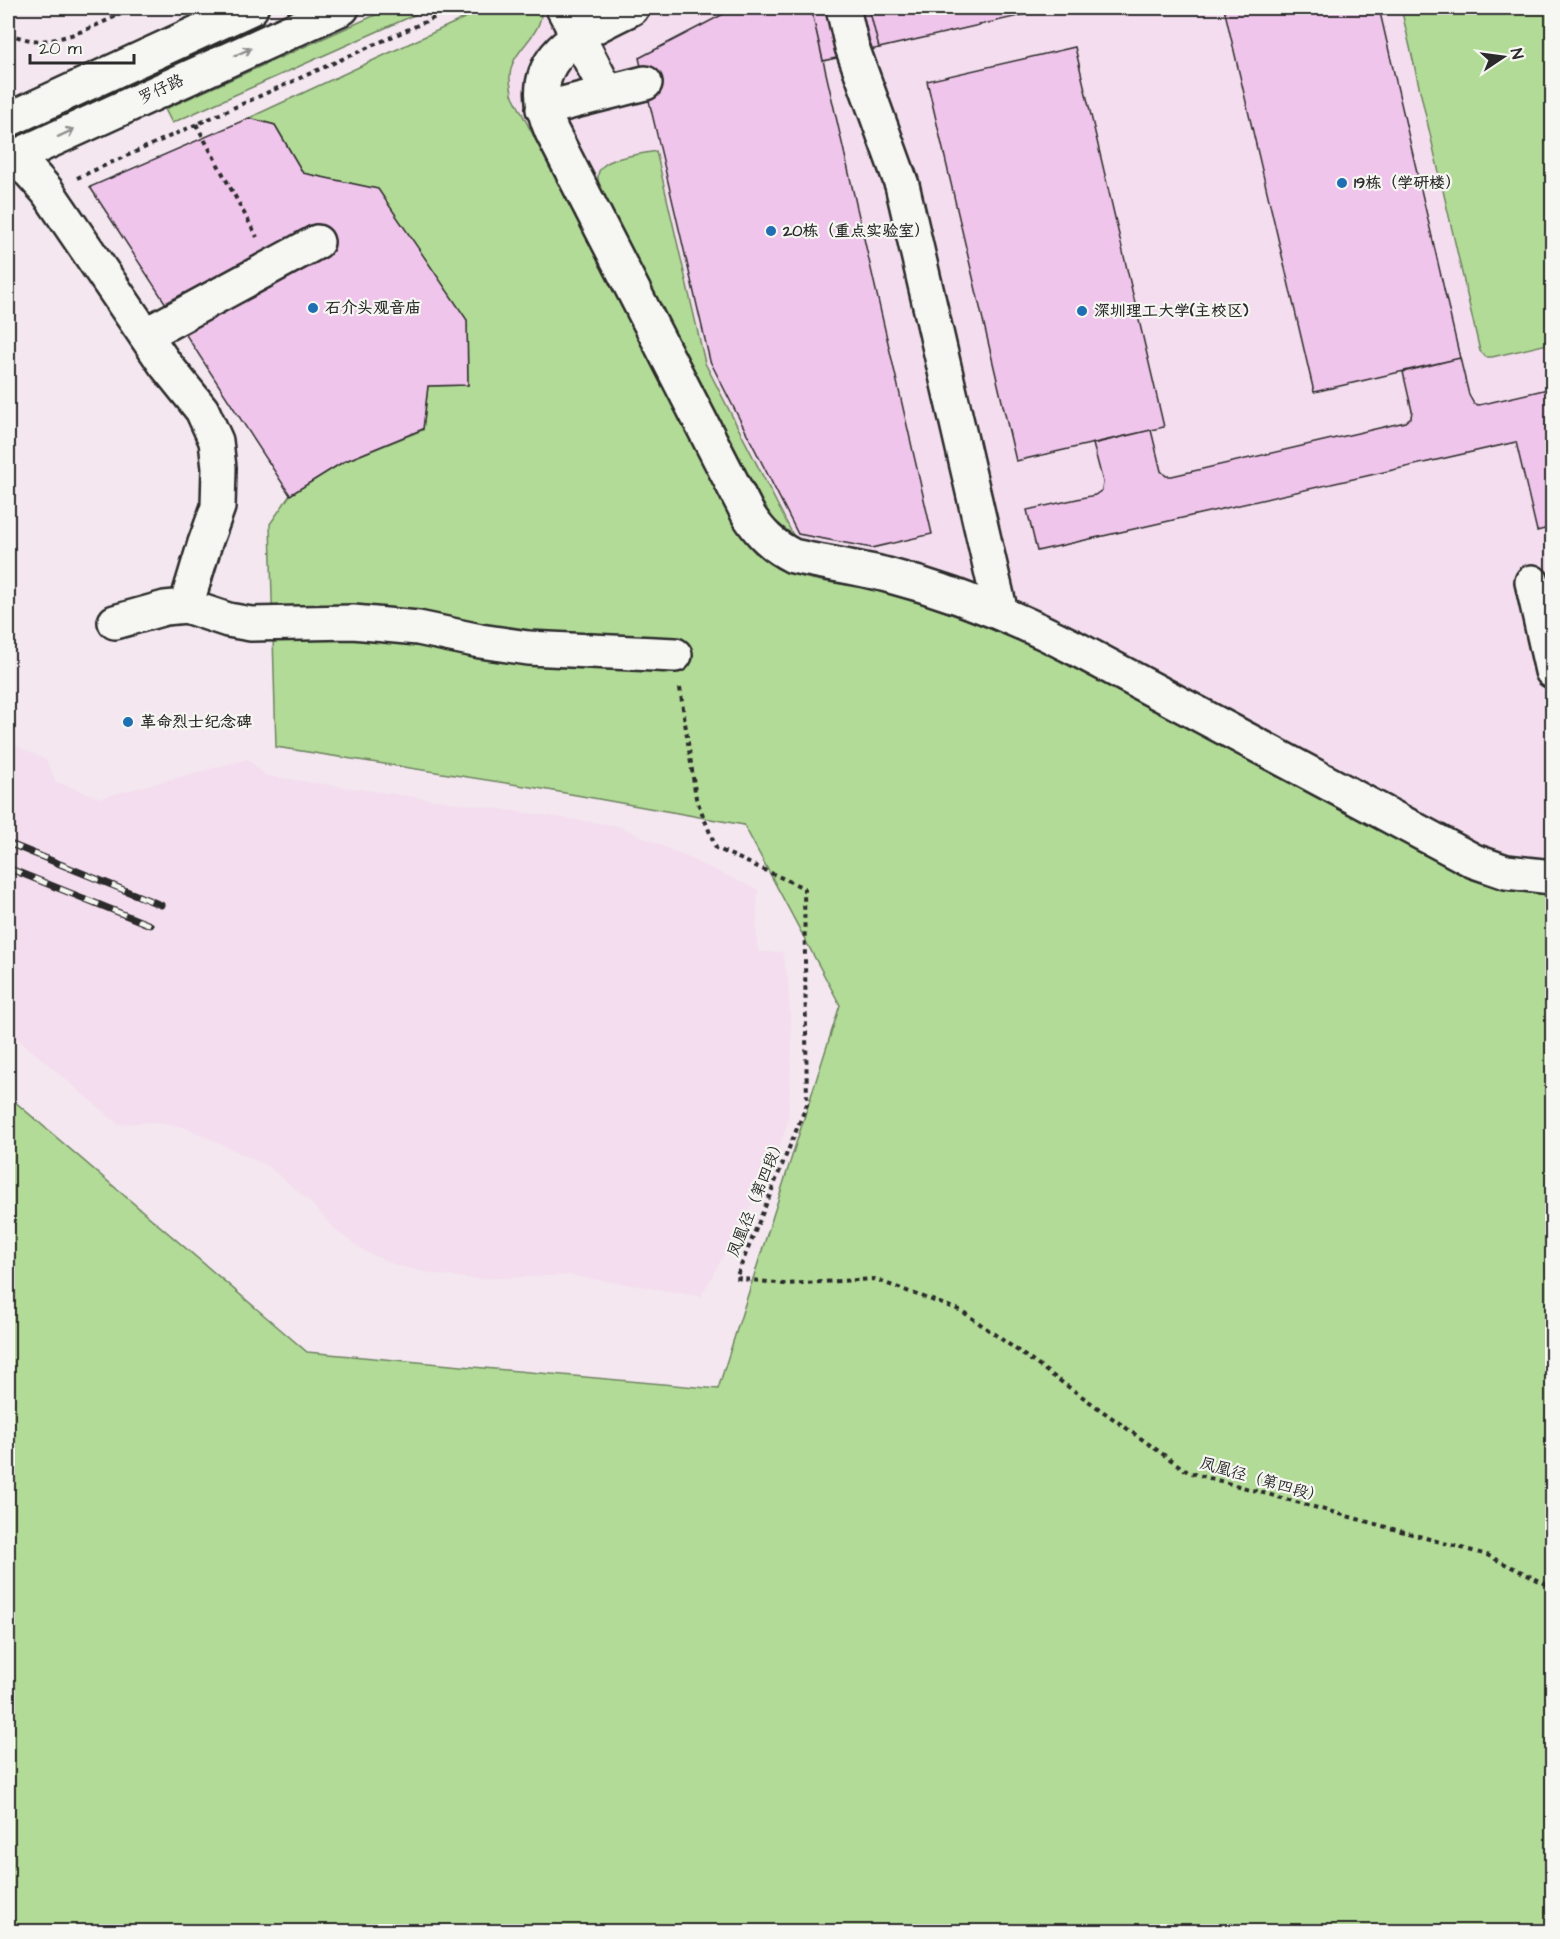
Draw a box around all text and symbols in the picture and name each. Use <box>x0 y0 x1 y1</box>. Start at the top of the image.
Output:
scale bar <box>30 27 134 65</box>
north arrow <box>1473 27 1533 87</box>
text: 20 m <box>39 36 82 61</box>
one-way arrow <box>234 45 252 57</box>
text: N <box>1505 46 1528 61</box>
street label: 罗仔路 <box>135 69 187 109</box>
one-way arrow <box>57 127 75 139</box>
place label: 19栋（学研楼） <box>1354 172 1461 194</box>
marker: 19栋（学研楼） <box>1335 176 1349 190</box>
place label: 20栋（重点实验室） <box>782 220 930 242</box>
marker: 20栋（重点实验室） <box>764 224 778 238</box>
place label: 石介头观音庙 <box>325 297 421 319</box>
place label: 深圳理工大学(主校区) <box>1094 300 1249 322</box>
marker: 石介头观音庙 <box>306 301 320 315</box>
marker: 深圳理工大学(主校区) <box>1075 304 1089 318</box>
place label: 革命烈士纪念碑 <box>140 711 252 733</box>
marker: 革命烈士纪念碑 <box>121 715 135 729</box>
street label: 凤凰径（第四段） <box>722 1134 790 1260</box>
street label: 凤凰径（第四段） <box>1197 1452 1327 1508</box>

